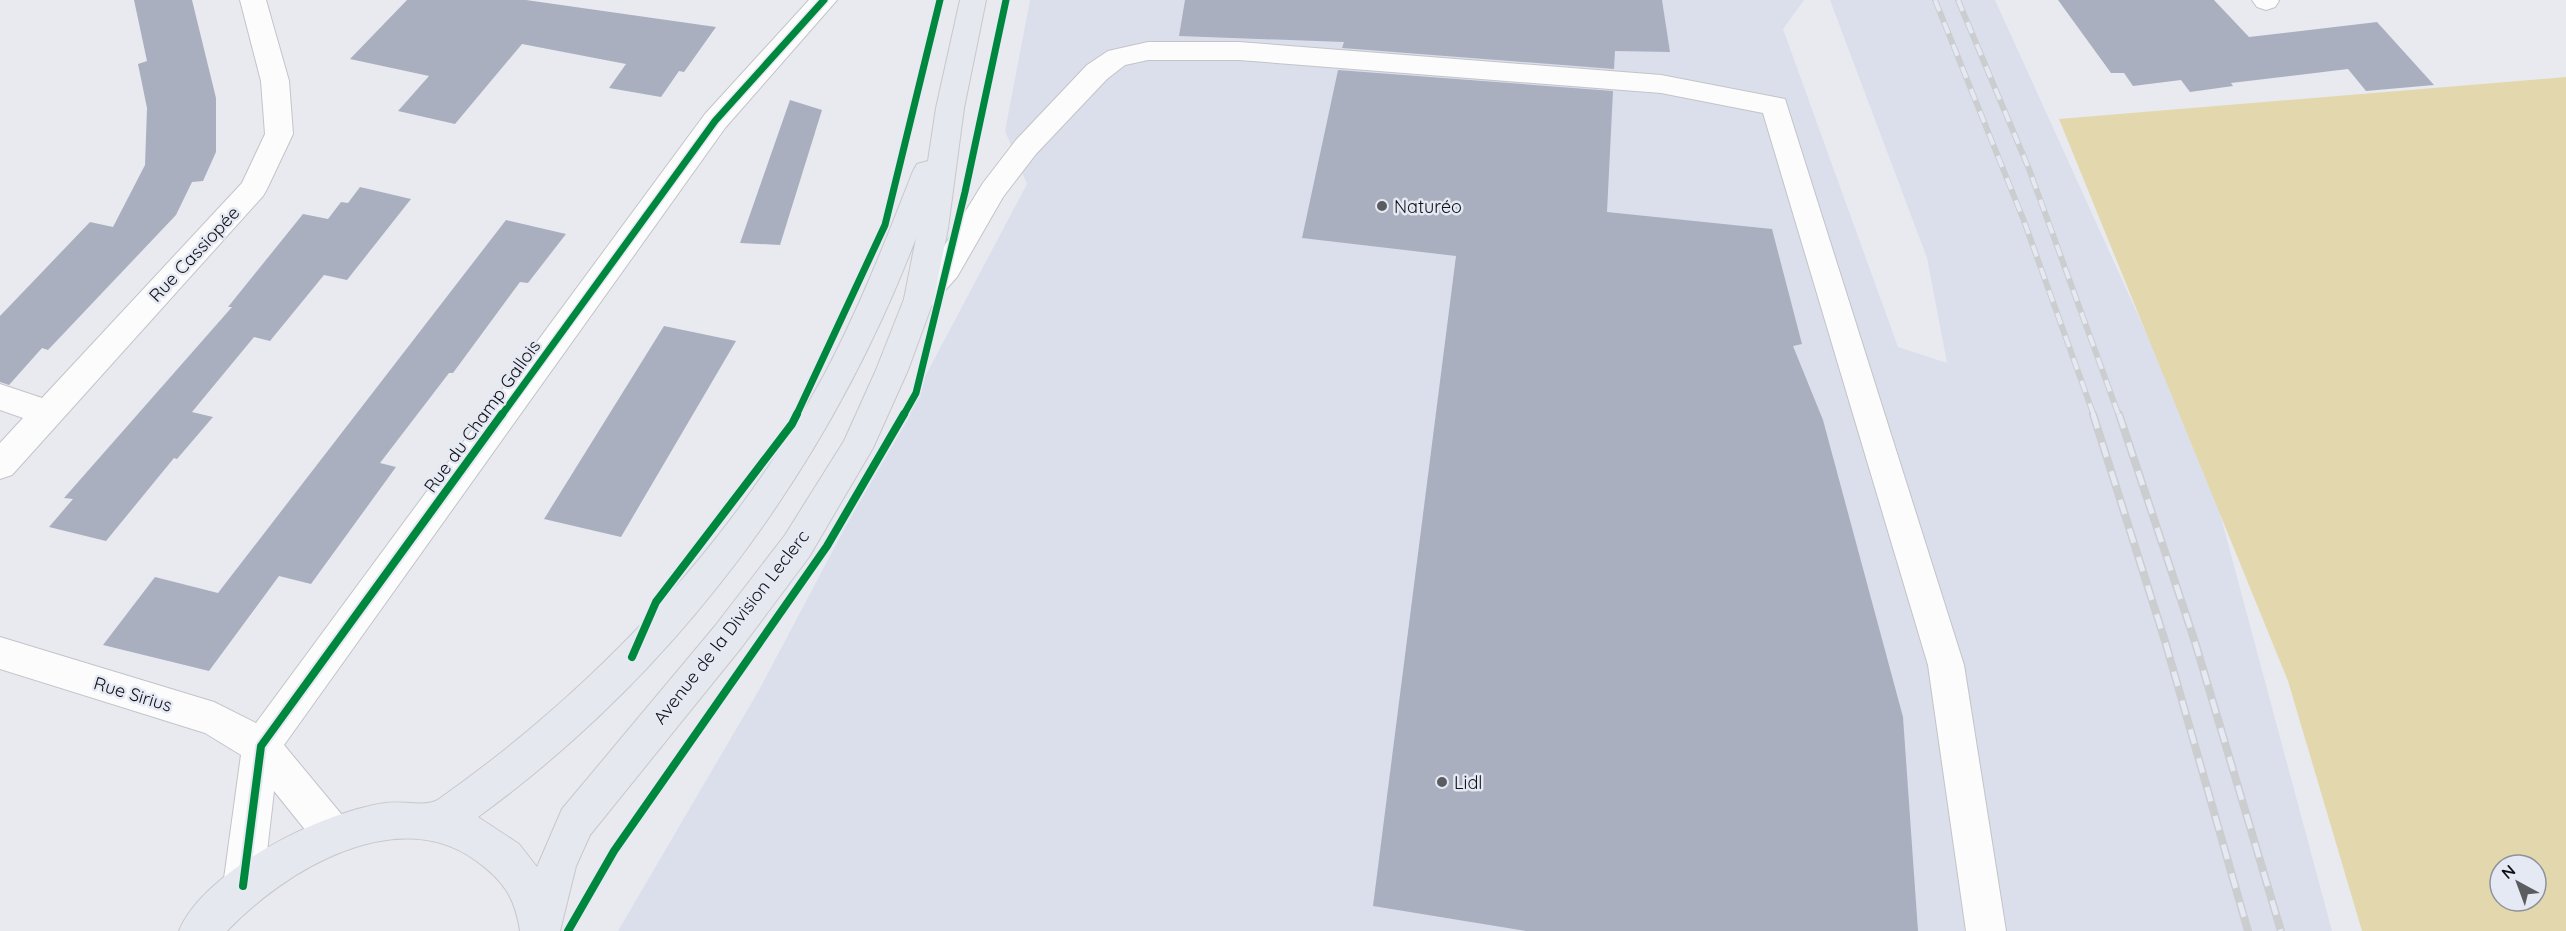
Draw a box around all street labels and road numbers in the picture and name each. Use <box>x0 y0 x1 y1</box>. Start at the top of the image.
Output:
street label: Rue Cassiopée <box>144 201 244 307</box>
street label: Rue du Champ Gallois <box>419 335 545 497</box>
street label: Avenue de la Division Leclerc <box>648 525 814 729</box>
street label: Rue Sirius <box>91 671 175 717</box>

